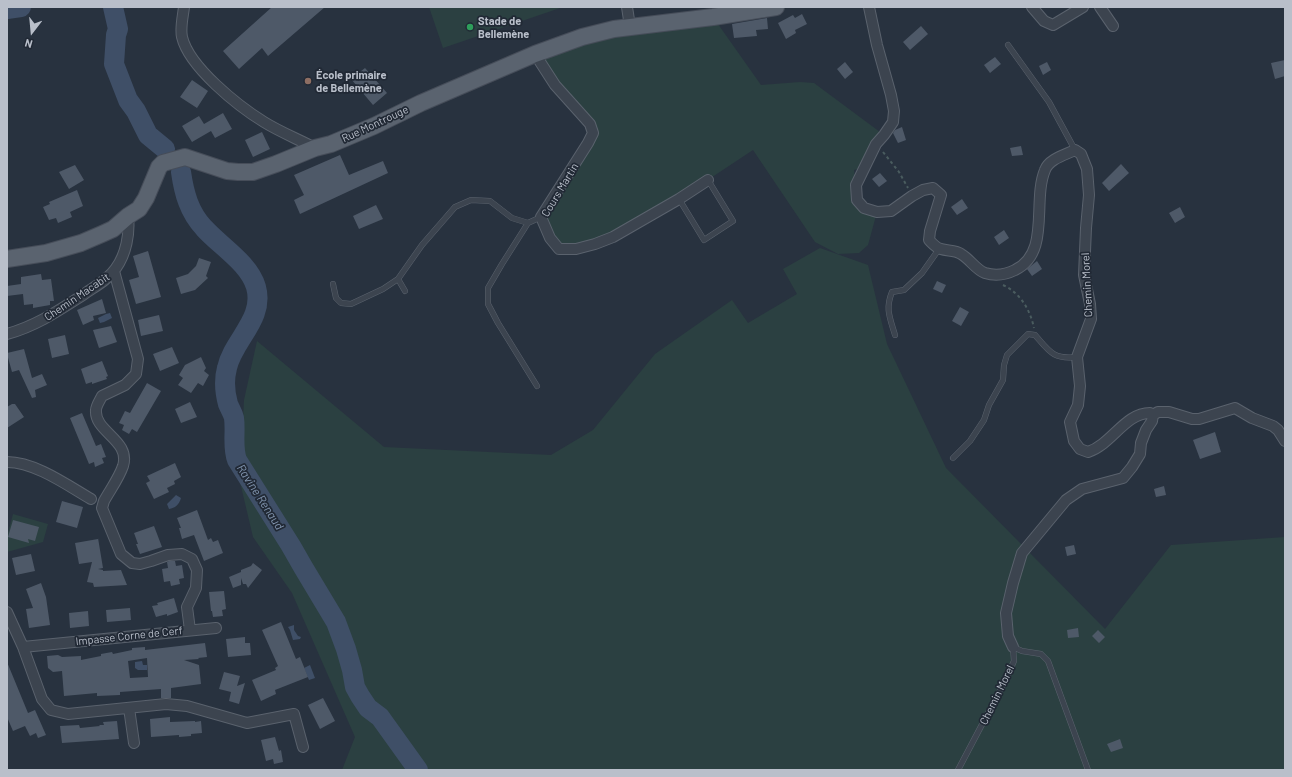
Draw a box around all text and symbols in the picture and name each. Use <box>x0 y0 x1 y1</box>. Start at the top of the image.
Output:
north arrow <box>12 12 52 52</box>
place label: Stade de Bellemène <box>478 14 529 40</box>
marker: Stade de Bellemène <box>465 22 475 32</box>
text: N <box>23 37 34 51</box>
place label: École primaire de Bellemène <box>316 68 386 94</box>
marker: École primaire de Bellemène <box>303 76 313 86</box>
street label: Rue Montrouge <box>340 103 410 145</box>
street label: Cours Martin <box>539 161 581 219</box>
street label: Chemin Morel <box>1079 252 1095 318</box>
street label: Chemin Macabit <box>42 270 112 324</box>
water label: Ravine Renaud <box>233 462 287 532</box>
street label: Impasse Corne de Cerf <box>75 624 183 648</box>
street label: Chemin Morel <box>977 663 1017 727</box>

